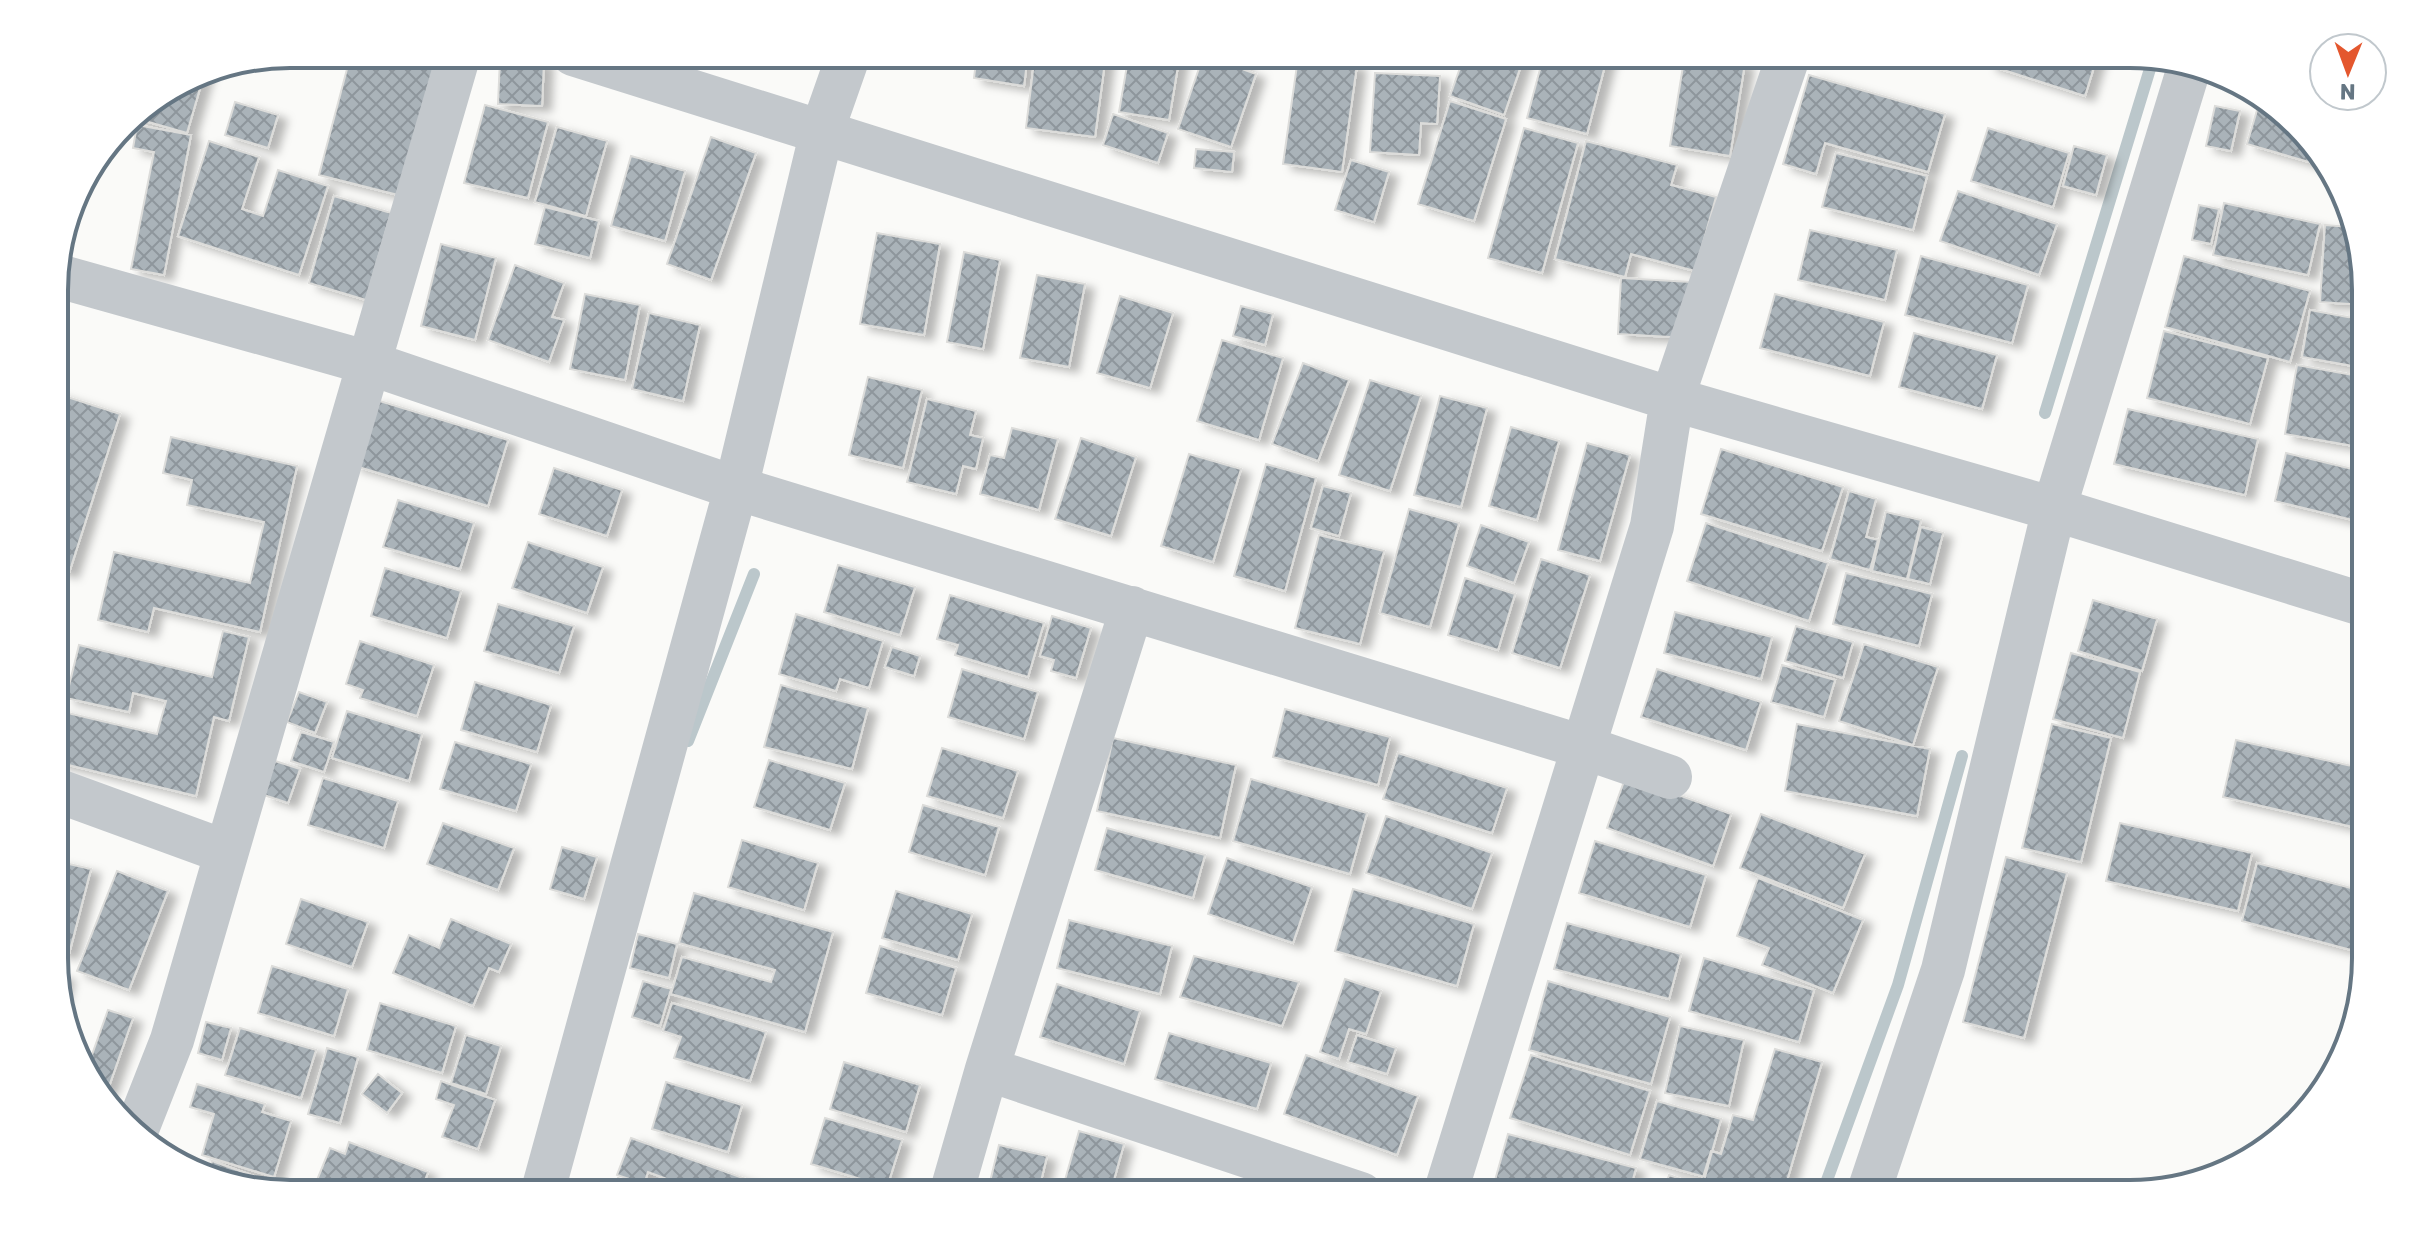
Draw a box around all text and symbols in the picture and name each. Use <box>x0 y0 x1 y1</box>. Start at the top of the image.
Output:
north arrow <box>2308 32 2388 112</box>
text: N <box>2340 78 2356 105</box>

